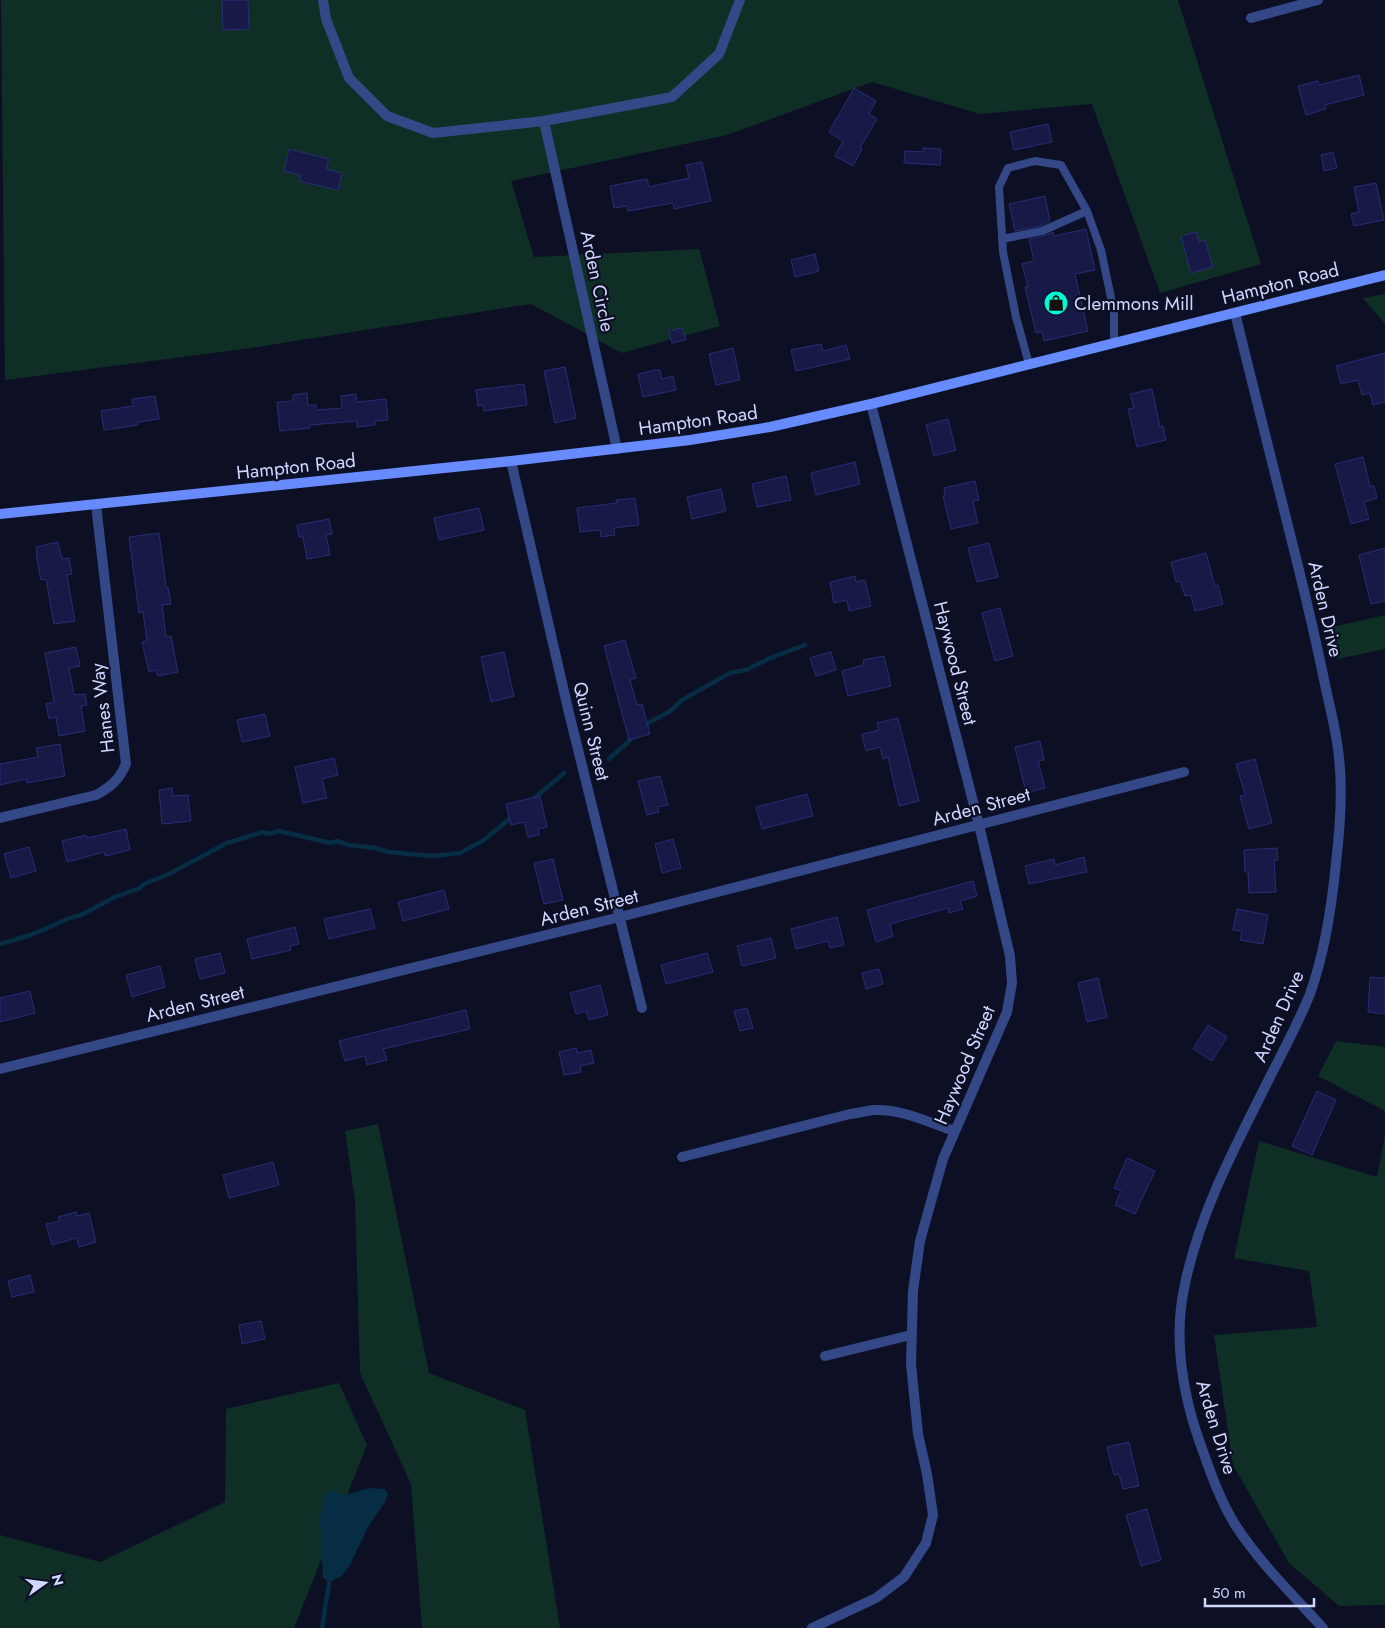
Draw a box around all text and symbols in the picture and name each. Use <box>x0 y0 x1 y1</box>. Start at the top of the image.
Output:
street label: Arden Circle <box>574 228 621 334</box>
street label: Hampton Road <box>1219 256 1342 311</box>
shop icon: Clemmons Mill <box>1043 290 1069 316</box>
place label: Clemmons Mill <box>1074 290 1194 317</box>
street label: Hampton Road <box>637 399 759 442</box>
street label: Hampton Road <box>235 447 357 486</box>
street label: Arden Drive <box>1301 559 1350 660</box>
street label: Haywood Street <box>927 598 984 728</box>
street label: Hanes Way <box>84 661 121 754</box>
street label: Quinn Street <box>566 679 617 784</box>
street label: Arden Street <box>929 780 1034 833</box>
street label: Arden Street <box>537 882 642 933</box>
street label: Arden Drive <box>1246 966 1311 1066</box>
street label: Arden Street <box>143 978 248 1029</box>
street label: Haywood Street <box>927 1001 1002 1129</box>
street label: Arden Drive <box>1189 1377 1244 1478</box>
north arrow <box>20 1558 70 1608</box>
text: N <box>47 1572 69 1588</box>
scale bar <box>1205 1576 1314 1608</box>
text: 50 m <box>1212 1582 1246 1604</box>

